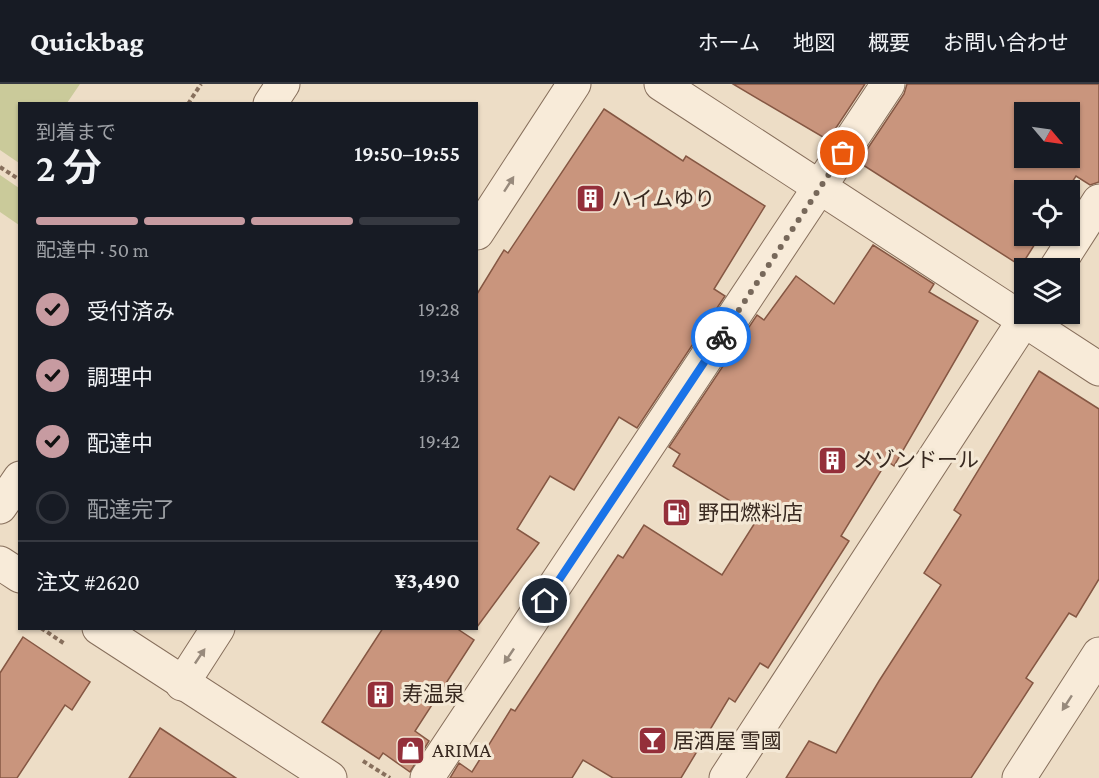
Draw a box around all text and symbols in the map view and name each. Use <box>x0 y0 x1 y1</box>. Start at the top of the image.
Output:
text: Quickbag <box>30 26 144 57</box>
text: ホーム <box>698 31 760 55</box>
text: 地図 <box>793 31 835 55</box>
text: 概要 <box>868 31 910 55</box>
text: お問い合わせ <box>943 31 1069 55</box>
north arrow <box>1014 102 1080 168</box>
map controls <box>1014 102 1080 324</box>
text: 到着まで <box>36 121 116 143</box>
pin <box>817 127 868 178</box>
icon: bag <box>826 136 859 169</box>
text: 19:50–19:55 <box>354 141 460 166</box>
text: 2 分 <box>36 146 102 189</box>
one-way arrow <box>503 176 514 192</box>
button: locate <box>1014 180 1080 246</box>
building icon: ハイムゆり <box>574 183 606 215</box>
place label: ハイムゆり <box>611 187 715 211</box>
text: 配達中 · 50 m <box>36 239 149 261</box>
button: layers <box>1014 258 1080 324</box>
icon: check <box>36 293 69 326</box>
text: 19:28 <box>418 298 460 320</box>
text: 受付済み <box>87 299 175 324</box>
courier <box>691 307 751 367</box>
icon: bike <box>705 321 738 354</box>
icon: check <box>36 359 69 392</box>
text: 19:34 <box>419 364 460 386</box>
text: 調理中 <box>87 365 153 390</box>
icon: check <box>36 425 69 458</box>
text: 19:42 <box>419 430 460 452</box>
text: 配達中 <box>87 431 153 456</box>
building icon: メゾンドール <box>816 444 848 476</box>
place label: メゾンドール <box>853 448 979 472</box>
text: 配達完了 <box>87 497 175 522</box>
fuel station icon: 野田燃料店 <box>661 497 693 529</box>
place label: 野田燃料店 <box>698 501 803 525</box>
text: ¥3,490 <box>395 568 460 593</box>
text: 注文 #2620 <box>36 570 140 595</box>
pin <box>519 575 570 626</box>
icon: home <box>528 584 561 617</box>
one-way arrow <box>503 647 514 664</box>
one-way arrow <box>194 648 205 664</box>
building icon: 寿温泉 <box>365 678 397 710</box>
place label: 寿温泉 <box>402 682 465 706</box>
one-way arrow <box>1062 695 1073 711</box>
bar icon: 居酒屋 雪國 <box>636 725 668 757</box>
place label: 居酒屋 雪國 <box>673 729 782 753</box>
shop icon: ARIMA <box>395 734 427 766</box>
place label: ARIMA <box>432 738 491 762</box>

